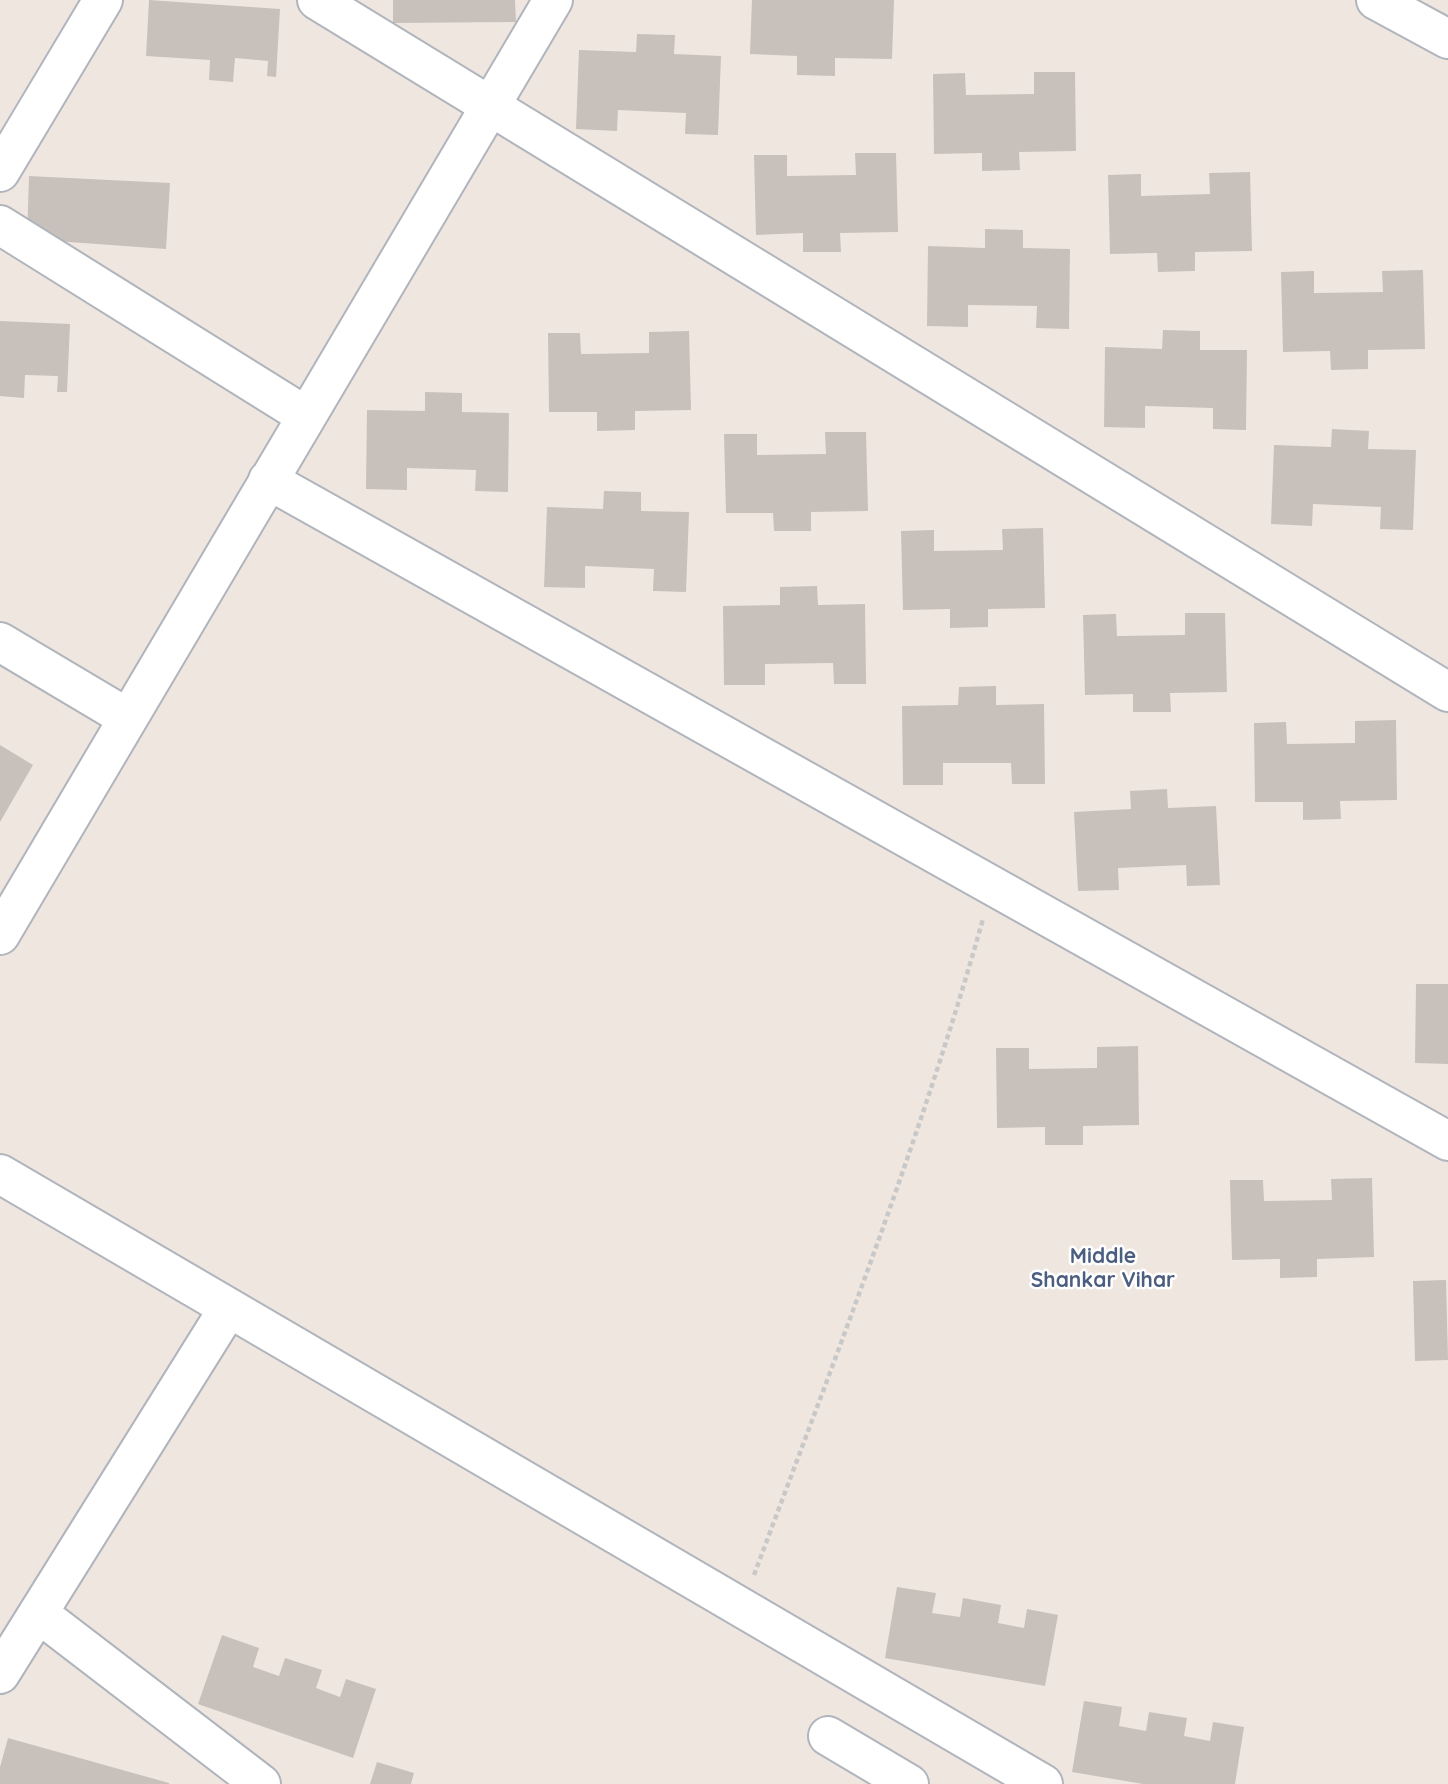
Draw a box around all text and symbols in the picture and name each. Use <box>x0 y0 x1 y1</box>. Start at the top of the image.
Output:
district label: Middle Shankar Vihar <box>1031 1244 1175 1294</box>

